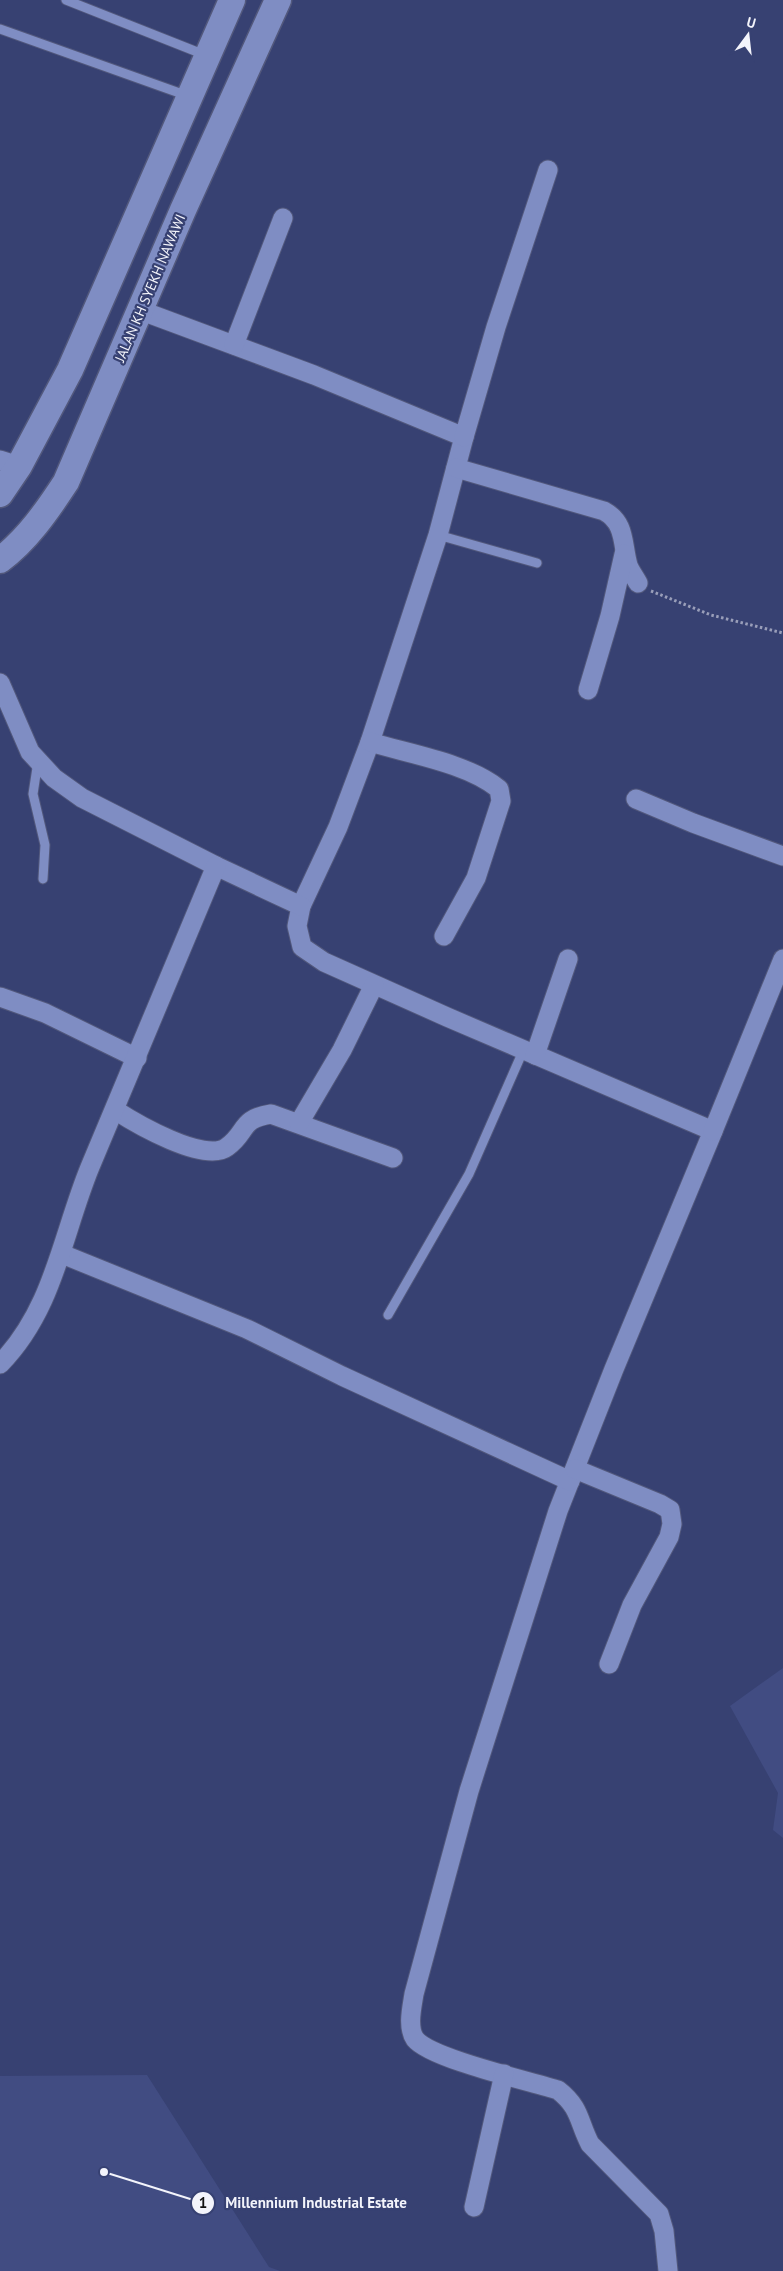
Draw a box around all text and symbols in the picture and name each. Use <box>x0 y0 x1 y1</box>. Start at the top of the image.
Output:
north arrow <box>723 10 773 60</box>
text: U <box>745 13 758 32</box>
street label: JALAN KH SYEKH NAWAWI <box>110 211 189 366</box>
callout: Millennium Industrial Estate <box>190 2188 417 2218</box>
text: 1 <box>199 2193 207 2212</box>
text: Millennium Industrial Estate <box>225 2193 407 2212</box>

